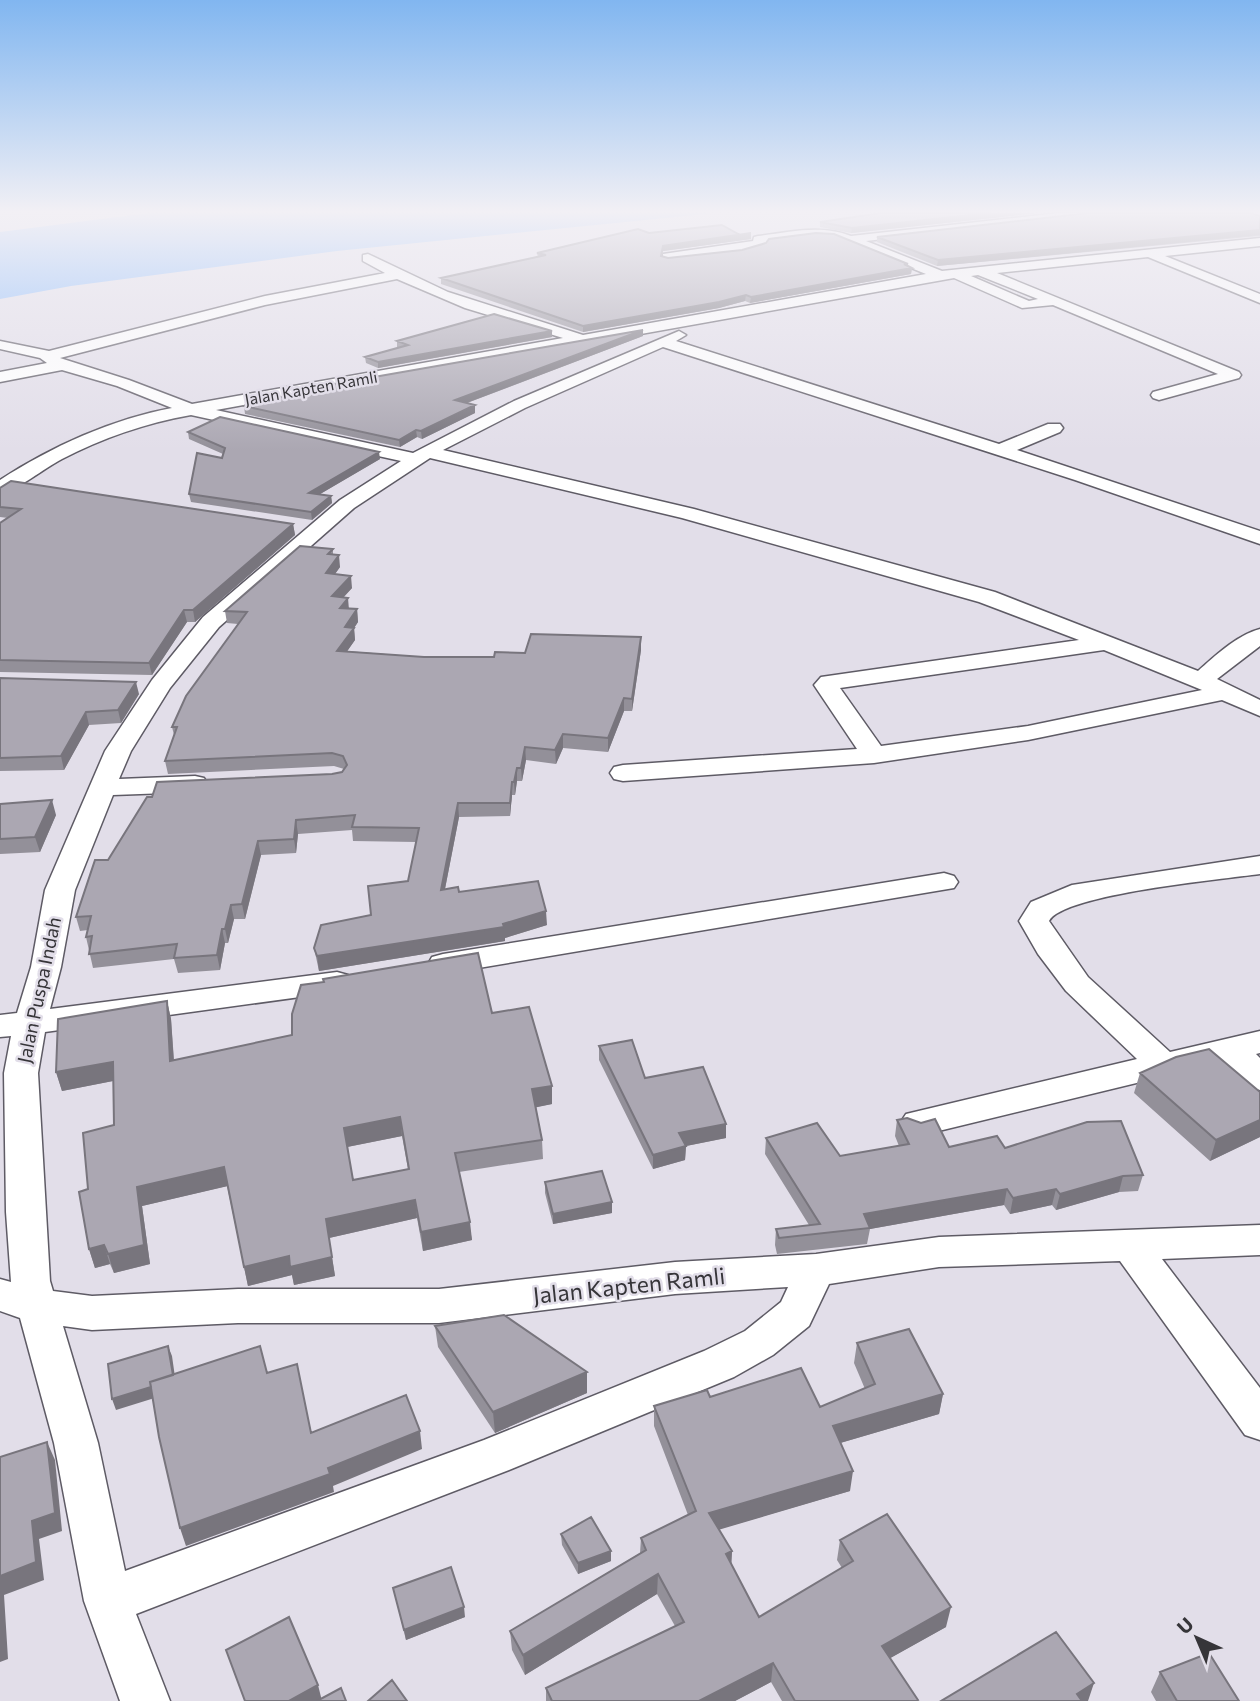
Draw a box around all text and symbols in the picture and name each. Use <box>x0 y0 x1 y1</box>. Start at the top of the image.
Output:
street label: Jalan Kapten Ramli <box>243 366 379 409</box>
street label: Jalan Puspa Indah <box>12 915 65 1065</box>
street label: Jalan Kapten Ramli <box>531 1261 726 1309</box>
north arrow <box>1162 1603 1232 1673</box>
text: U <box>1172 1612 1198 1638</box>

